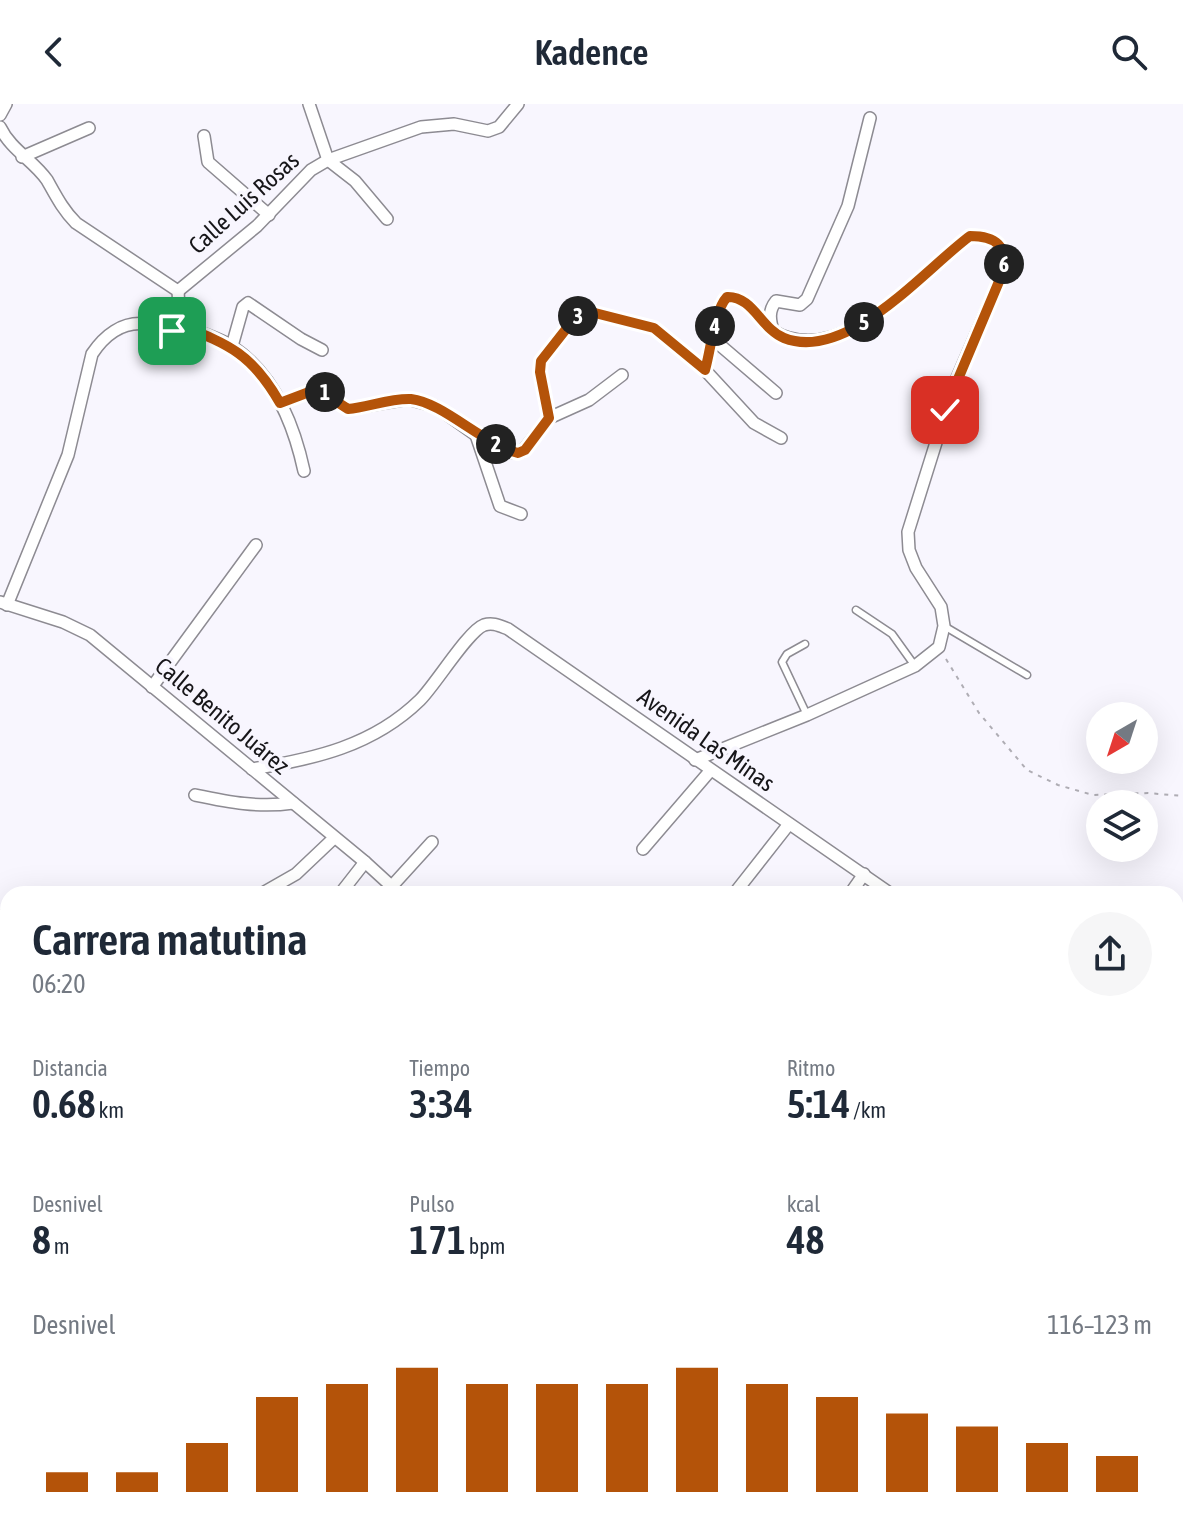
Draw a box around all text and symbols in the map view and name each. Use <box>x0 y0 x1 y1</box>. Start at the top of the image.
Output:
icon: back <box>32 30 76 74</box>
icon: search <box>1107 30 1151 74</box>
text: Kadence <box>534 31 649 73</box>
street label: Calle Luis Rosas <box>183 146 304 259</box>
pin: 6 <box>984 244 1024 284</box>
text: 6 <box>999 251 1009 277</box>
pin: 3 <box>558 296 598 336</box>
pin <box>138 297 206 365</box>
pin: 5 <box>844 302 884 342</box>
text: 3 <box>573 303 583 329</box>
pin: 4 <box>695 306 735 346</box>
icon: arrive <box>150 309 194 353</box>
text: 5 <box>859 309 869 335</box>
text: 4 <box>710 313 720 339</box>
pin: 1 <box>305 372 345 412</box>
pin <box>911 376 979 444</box>
text: 1 <box>320 379 330 405</box>
icon: check <box>923 388 967 432</box>
pin: 2 <box>476 424 516 464</box>
text: 2 <box>491 431 501 457</box>
street label: Calle Benito Juárez <box>150 652 295 780</box>
street label: Avenida Las Minas <box>633 683 780 797</box>
north arrow <box>1086 702 1158 774</box>
map controls <box>1086 702 1158 862</box>
button: layers <box>1086 790 1158 862</box>
button: share <box>1068 912 1152 996</box>
text: Carrera matutina <box>32 914 307 964</box>
text: 06:20 <box>32 969 86 999</box>
text: Distancia <box>32 1055 108 1081</box>
text: Tiempo <box>409 1055 470 1081</box>
text: Ritmo <box>787 1055 835 1081</box>
text: 0.68 <box>32 1081 96 1126</box>
text: 3:34 <box>409 1081 473 1126</box>
text: 5:14 <box>787 1081 850 1126</box>
text: km <box>96 1097 124 1123</box>
text: /km <box>850 1097 886 1123</box>
text: Desnivel <box>32 1191 102 1217</box>
text: Pulso <box>409 1191 455 1217</box>
text: kcal <box>787 1191 820 1217</box>
text: 8 <box>32 1217 51 1262</box>
text: 171 <box>409 1217 466 1262</box>
text: 48 <box>787 1217 824 1262</box>
text: m <box>51 1233 70 1259</box>
text: bpm <box>466 1233 505 1259</box>
text: Desnivel <box>32 1310 115 1340</box>
text: 116–123 m <box>1047 1310 1152 1340</box>

